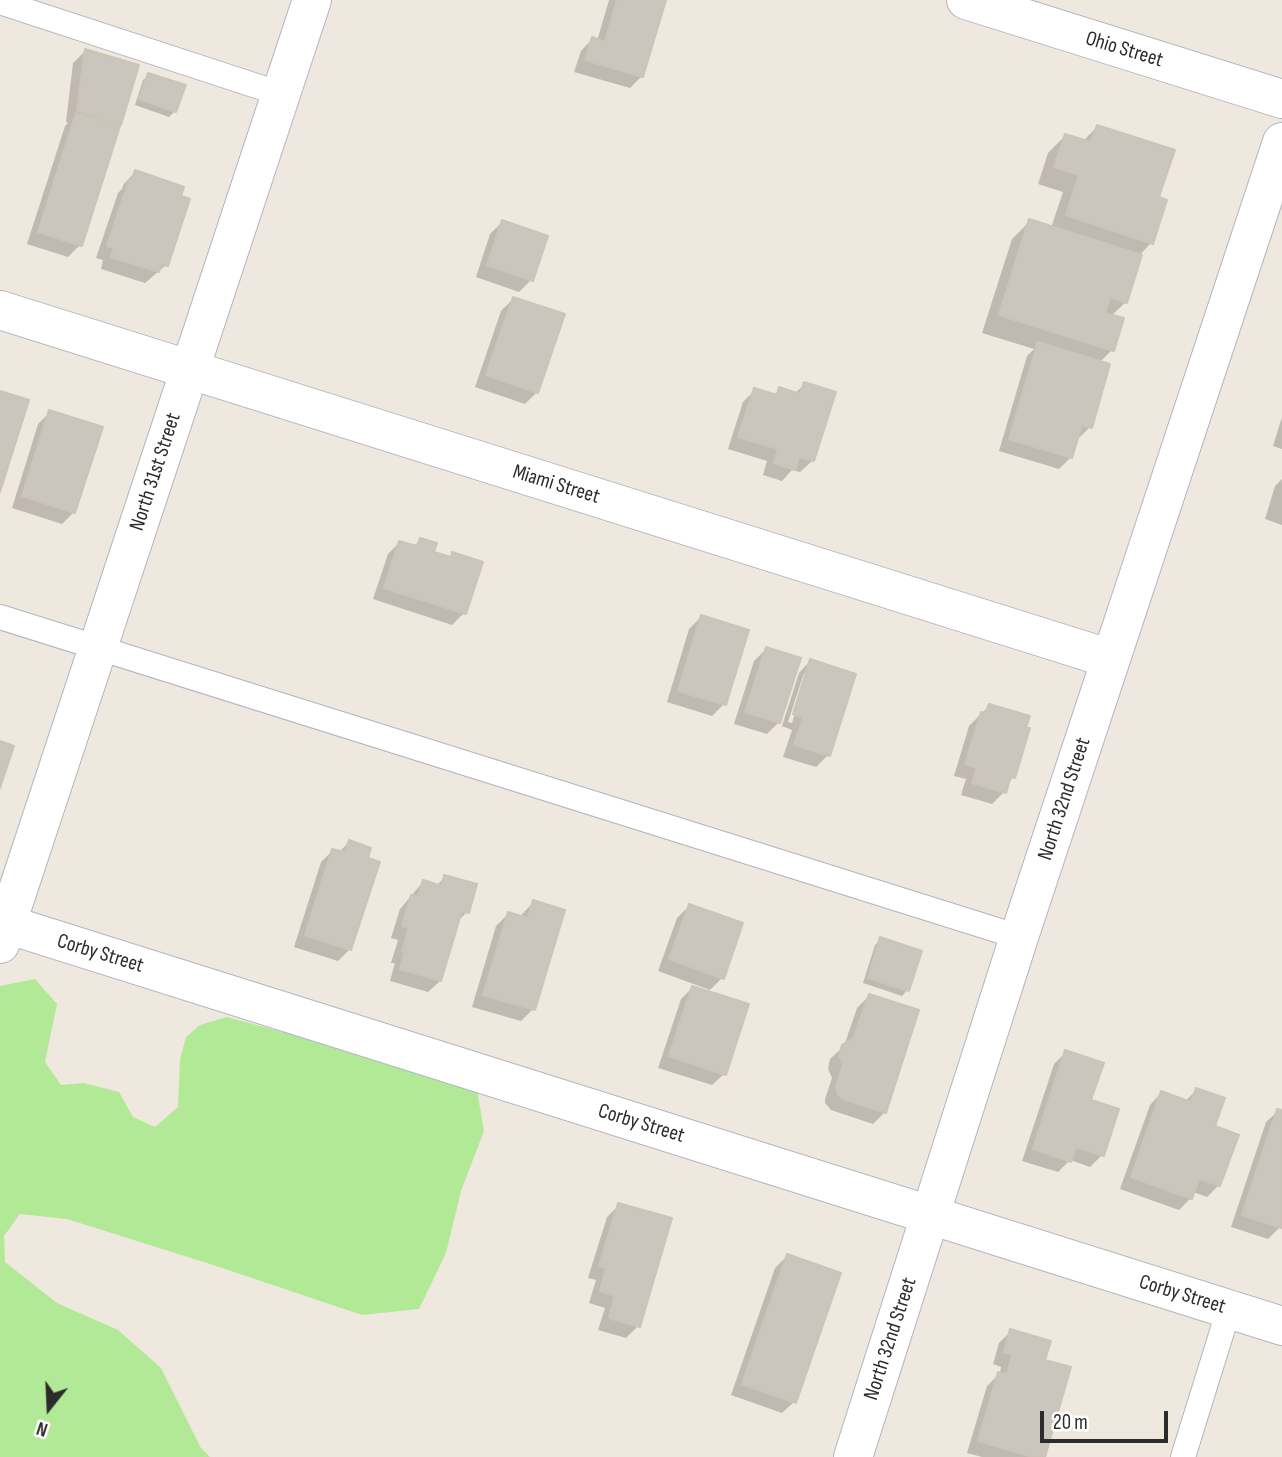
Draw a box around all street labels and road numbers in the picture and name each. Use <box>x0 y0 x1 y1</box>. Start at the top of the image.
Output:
street label: Ohio Street <box>1082 26 1166 74</box>
street label: North 31st Street <box>125 410 187 534</box>
street label: Miami Street <box>510 460 602 510</box>
street label: North 32nd Street <box>1033 735 1097 863</box>
street label: Corby Street <box>54 929 146 979</box>
street label: Corby Street <box>595 1099 687 1149</box>
street label: Corby Street <box>1136 1270 1228 1320</box>
street label: North 32nd Street <box>859 1275 923 1403</box>

